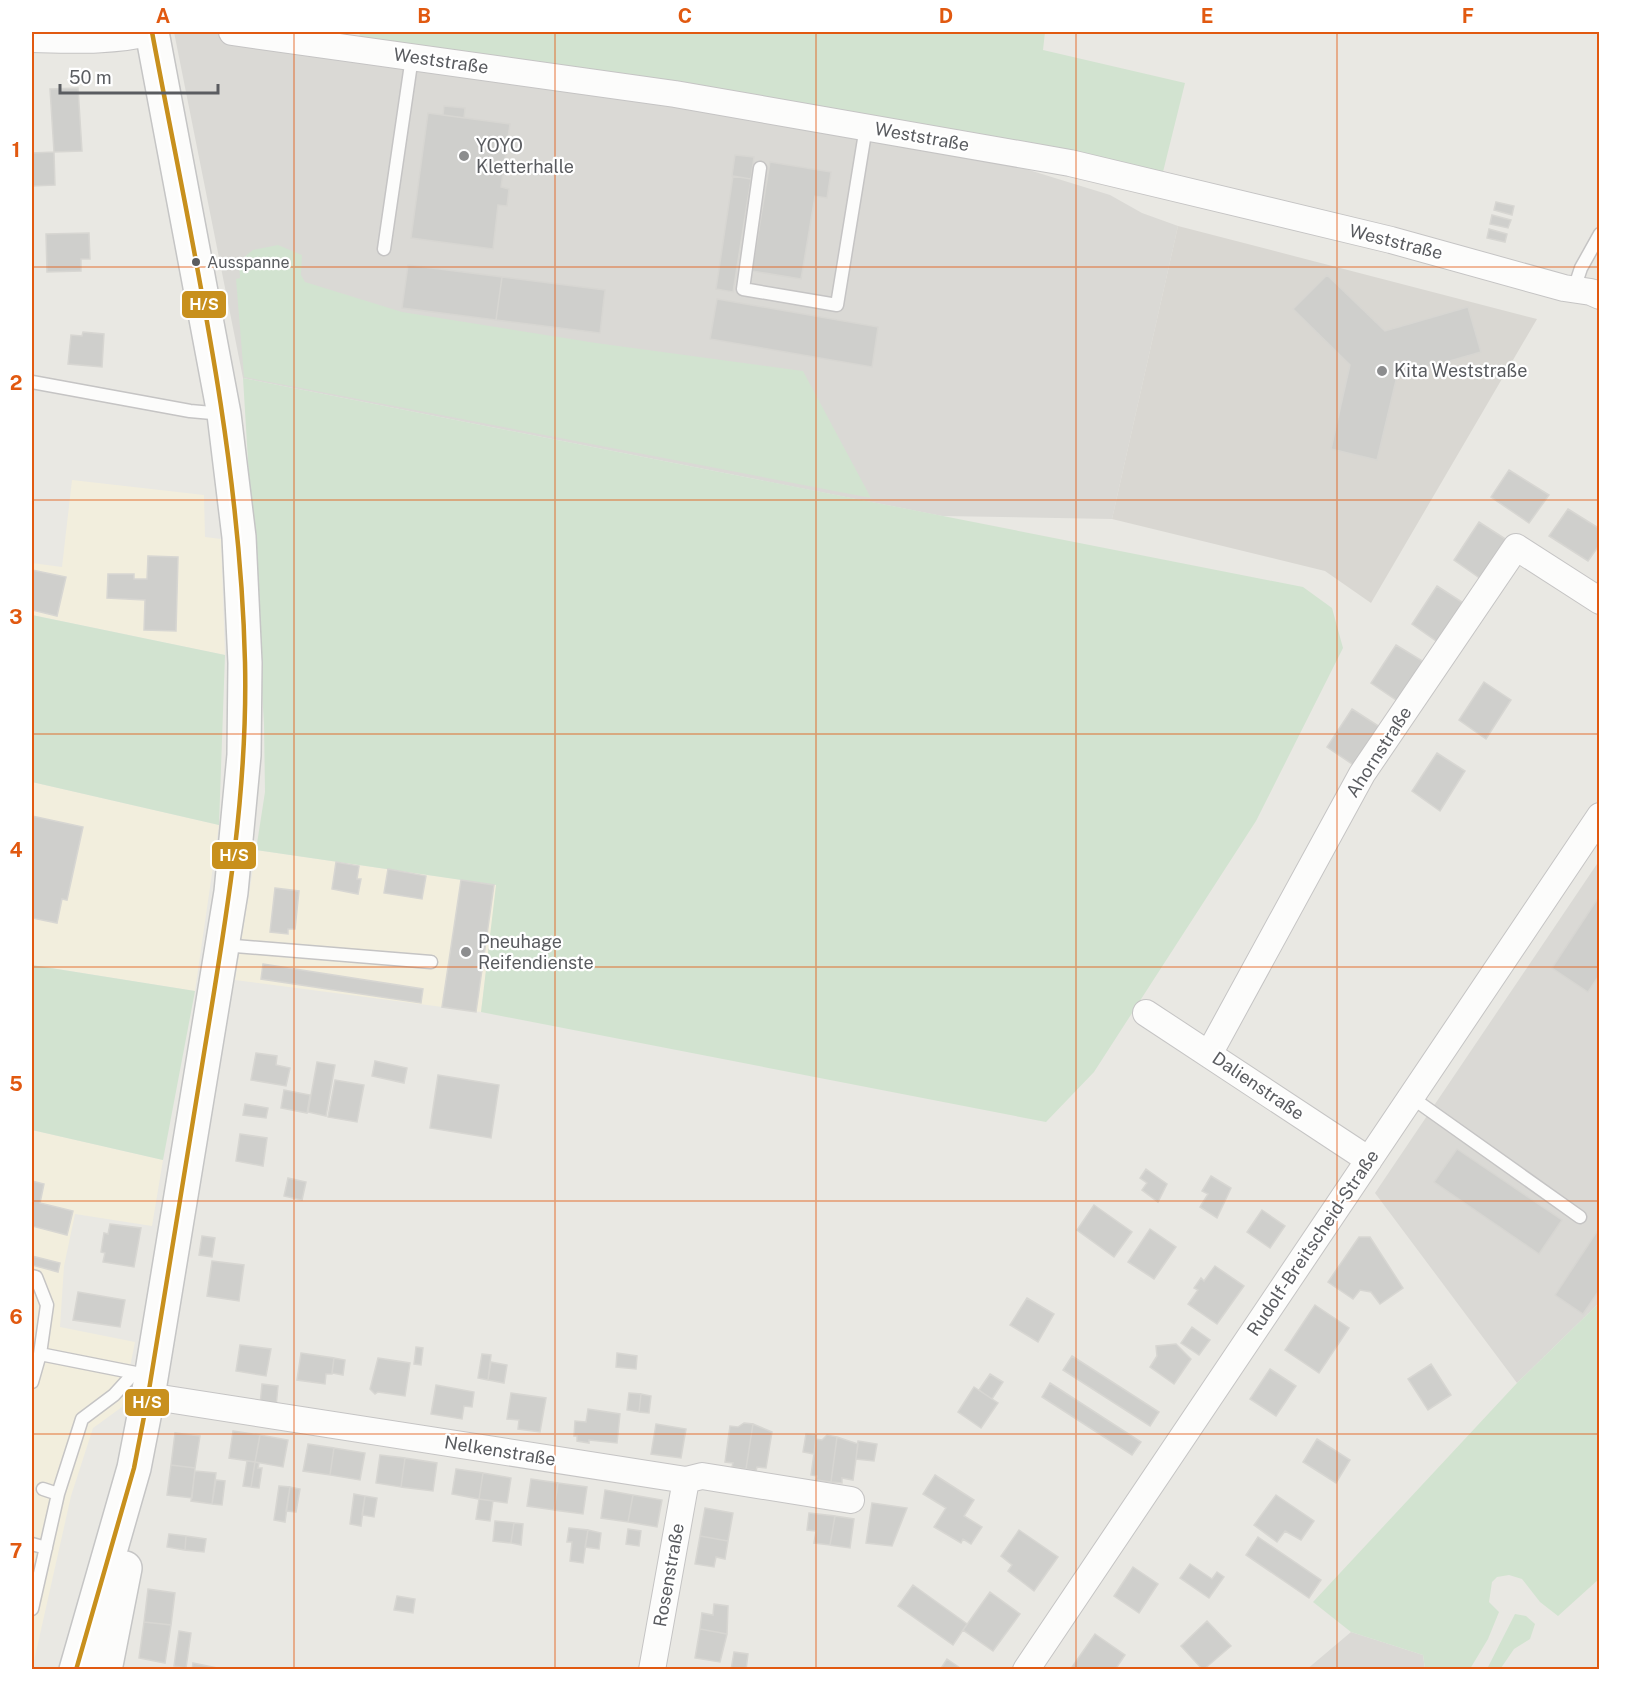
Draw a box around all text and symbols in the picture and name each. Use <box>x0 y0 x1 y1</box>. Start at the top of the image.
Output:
text: A <box>156 4 170 28</box>
text: B <box>417 4 431 28</box>
text: C <box>678 4 692 28</box>
text: D <box>939 4 953 28</box>
text: E <box>1201 4 1213 28</box>
text: F <box>1462 4 1474 28</box>
street label: Weststraße <box>392 43 490 78</box>
scale bar <box>60 57 218 95</box>
text: 50 m <box>69 67 112 88</box>
street label: Weststraße <box>873 118 971 155</box>
place label: YOYO Kletterhalle <box>476 135 574 177</box>
text: 1 <box>12 138 20 162</box>
marker: YOYO Kletterhalle <box>457 149 471 163</box>
street label: Weststraße <box>1347 220 1445 263</box>
place label: Ausspanne <box>207 253 289 272</box>
marker: Ausspanne <box>190 256 202 268</box>
line badge: H/S <box>181 290 227 319</box>
text: H/S <box>189 295 219 314</box>
place label: Kita Weststraße <box>1394 360 1527 381</box>
marker: Kita Weststraße <box>1375 364 1389 378</box>
text: 2 <box>10 371 22 395</box>
text: 3 <box>9 605 23 629</box>
street label: Ahornstraße <box>1341 702 1416 801</box>
text: 4 <box>9 838 23 862</box>
line badge: H/S <box>211 841 257 870</box>
text: H/S <box>219 846 249 865</box>
place label: Pneuhage Reifendienste <box>478 931 594 973</box>
marker: Pneuhage Reifendienste <box>459 945 473 959</box>
street label: Dalienstraße <box>1208 1047 1308 1124</box>
text: 5 <box>9 1072 23 1096</box>
street label: Rudolf-Breitscheid-Straße <box>1242 1146 1383 1340</box>
text: 6 <box>9 1305 23 1329</box>
line badge: H/S <box>124 1388 170 1417</box>
text: H/S <box>132 1393 162 1412</box>
street label: Nelkenstraße <box>443 1431 557 1470</box>
street label: Rosenstraße <box>649 1521 688 1628</box>
text: 7 <box>10 1539 22 1563</box>

